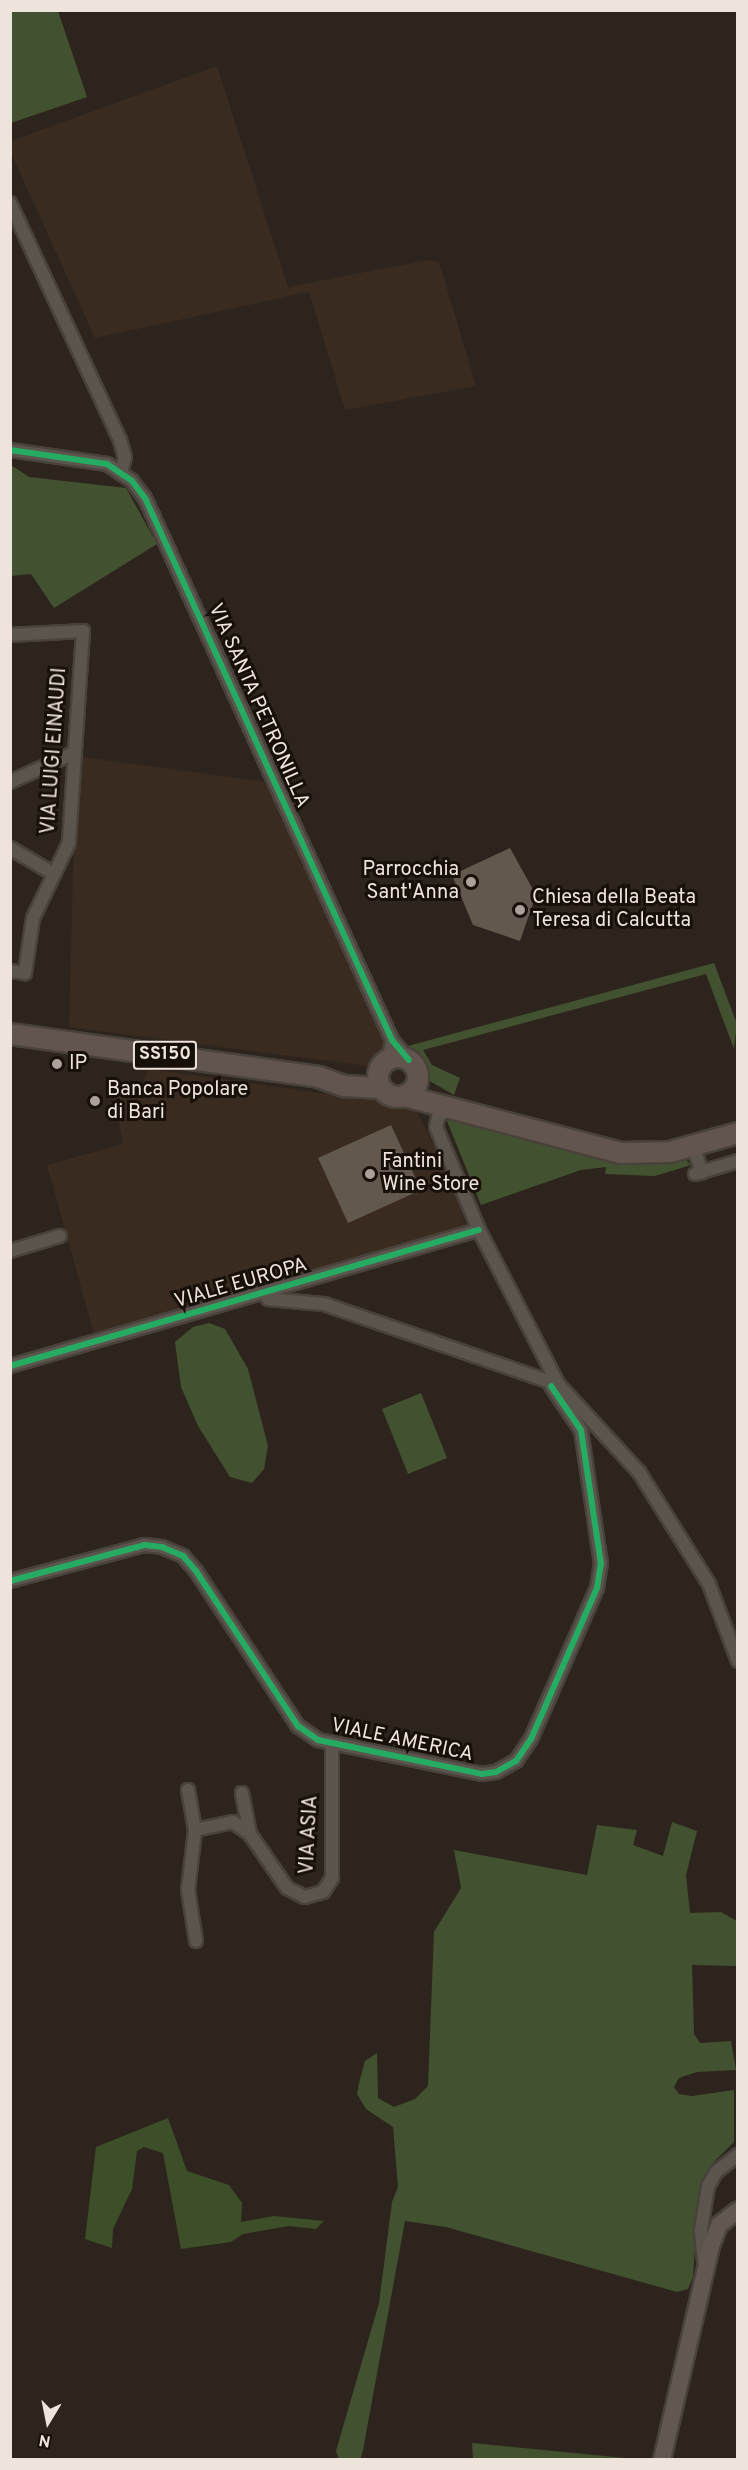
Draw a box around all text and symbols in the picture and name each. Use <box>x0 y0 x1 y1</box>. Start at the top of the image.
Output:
street label: VIA SANTA PETRONILLA <box>202 599 314 813</box>
street label: VIA LUIGI EINAUDI <box>37 666 73 836</box>
place label: Parrocchia Sant'Anna <box>363 858 459 905</box>
marker: Parrocchia Sant'Anna <box>464 875 478 889</box>
place label: Chiesa della Beata Teresa di Calcutta <box>532 886 696 933</box>
marker: Chiesa della Beata Teresa di Calcutta <box>513 903 527 917</box>
road number: SS150 <box>132 1040 198 1070</box>
place label: IP <box>69 1052 87 1076</box>
marker: IP <box>50 1057 64 1071</box>
place label: Banca Popolare di Bari <box>107 1078 248 1125</box>
marker: Banca Popolare di Bari <box>88 1094 102 1108</box>
place label: Fantini Wine Store <box>382 1150 479 1197</box>
marker: Fantini Wine Store <box>363 1167 377 1181</box>
street label: VIALE EUROPA <box>172 1254 310 1314</box>
street label: VIALE AMERICA <box>328 1714 476 1768</box>
street label: VIA ASIA <box>296 1794 324 1876</box>
north arrow <box>18 2392 78 2452</box>
text: N <box>37 2429 52 2451</box>

